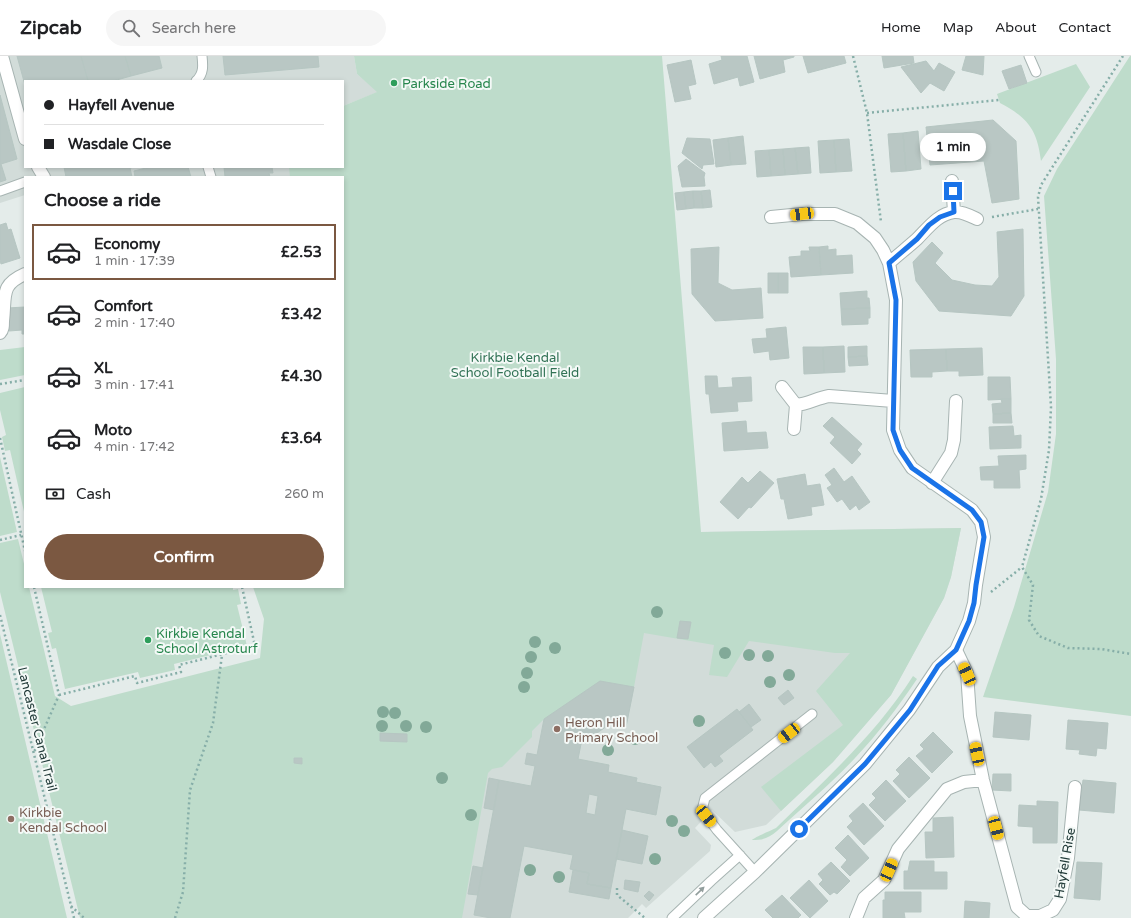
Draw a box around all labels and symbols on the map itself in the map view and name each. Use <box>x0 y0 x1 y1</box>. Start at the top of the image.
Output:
place label: Parkside Road <box>402 76 491 92</box>
marker: Parkside Road <box>389 78 399 88</box>
callout: 1 min <box>920 133 986 161</box>
route end <box>944 182 962 200</box>
car <box>789 207 815 221</box>
park label: Kirkbie Kendal School Football Field <box>451 350 579 381</box>
place label: Kirkbie Kendal School Astroturf <box>156 626 258 657</box>
marker: Kirkbie Kendal School Astroturf <box>143 635 153 645</box>
car <box>956 661 978 687</box>
street label: Lancaster Canal Trail <box>14 665 60 793</box>
place label: Heron Hill Primary School <box>565 715 658 746</box>
car <box>776 721 802 745</box>
marker: Heron Hill Primary School <box>552 724 562 734</box>
car <box>969 741 985 767</box>
car <box>694 803 718 829</box>
place label: Kirkbie Kendal School <box>19 805 107 836</box>
marker: Kirkbie Kendal School <box>6 814 16 824</box>
car <box>987 815 1005 841</box>
route start <box>790 820 808 838</box>
street label: Hayfell Rise <box>1051 826 1079 900</box>
car <box>879 857 899 883</box>
one-way arrow <box>695 886 705 896</box>

